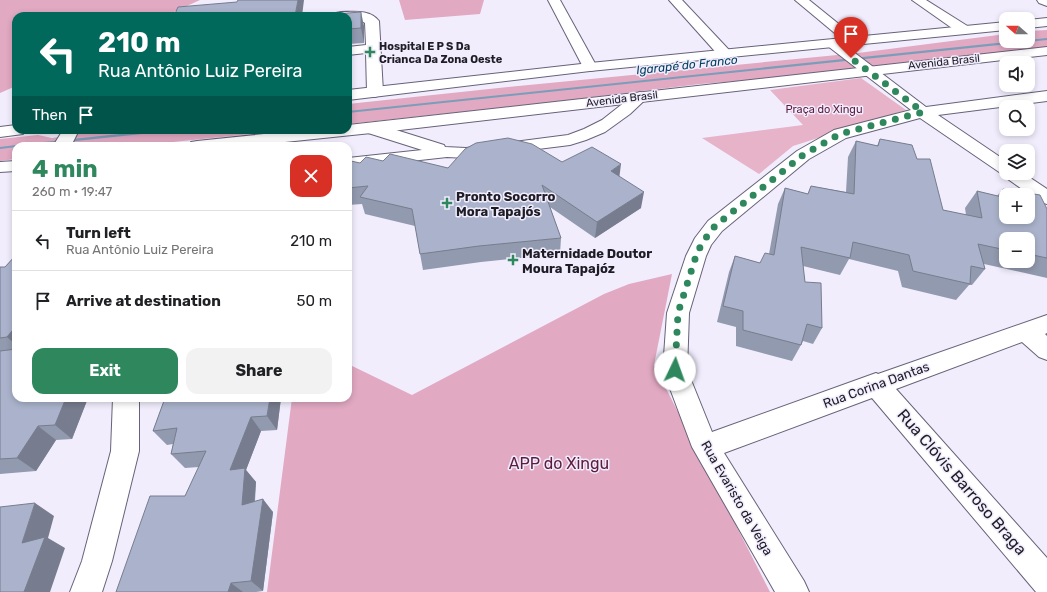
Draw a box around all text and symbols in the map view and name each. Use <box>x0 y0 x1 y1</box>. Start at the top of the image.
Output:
north arrow <box>999 12 1035 48</box>
map controls <box>999 12 1035 268</box>
pin <box>834 17 868 58</box>
icon: arrive <box>840 23 862 45</box>
text: 210 m <box>98 26 181 59</box>
icon: left <box>32 28 84 80</box>
place label: Hospital E P S Da Crianca Da Zona Oeste <box>379 40 503 66</box>
marker: Hospital E P S Da Crianca Da Zona Oeste <box>364 46 376 58</box>
street label: Avenida Brasil <box>907 52 981 72</box>
water label: Igarapé do Franco <box>635 53 739 77</box>
button: sound <box>999 56 1035 92</box>
text: Rua Antônio Luiz Pereira <box>98 60 303 82</box>
street label: Avenida Brasil <box>585 88 659 110</box>
button: search <box>999 100 1035 136</box>
park label: Praça do Xingu <box>785 103 863 116</box>
icon: arrive <box>75 104 97 126</box>
text: Then <box>32 106 67 124</box>
button: layers <box>999 144 1035 180</box>
text: 4 min <box>32 155 98 183</box>
button: close <box>290 155 332 197</box>
text: 260 m · 19:47 <box>32 184 112 199</box>
button: + <box>999 188 1035 224</box>
place label: Pronto Socorro Mora Tapajós <box>456 189 556 219</box>
marker: Pronto Socorro Mora Tapajós <box>441 197 453 209</box>
text: Turn left <box>66 224 131 242</box>
icon: left <box>32 230 54 252</box>
text: 210 m <box>290 232 332 250</box>
button: − <box>999 232 1035 268</box>
text: Rua Antônio Luiz Pereira <box>66 242 214 257</box>
place label: Maternidade Doutor Moura Tapajóz <box>522 246 652 276</box>
marker: Maternidade Doutor Moura Tapajóz <box>507 254 519 266</box>
icon: arrive <box>32 290 54 312</box>
text: Arrive at destination <box>66 292 221 310</box>
text: 50 m <box>297 292 332 310</box>
button: Exit <box>32 348 178 394</box>
button: Share <box>186 348 332 394</box>
position arrow <box>654 349 696 391</box>
street label: Rua Corina Dantas <box>821 359 932 411</box>
street label: Rua Clóvis Barroso Braga <box>894 405 1030 559</box>
street label: Rua Evaristo da Veiga <box>697 438 776 558</box>
park label: APP do Xingu <box>509 454 609 473</box>

